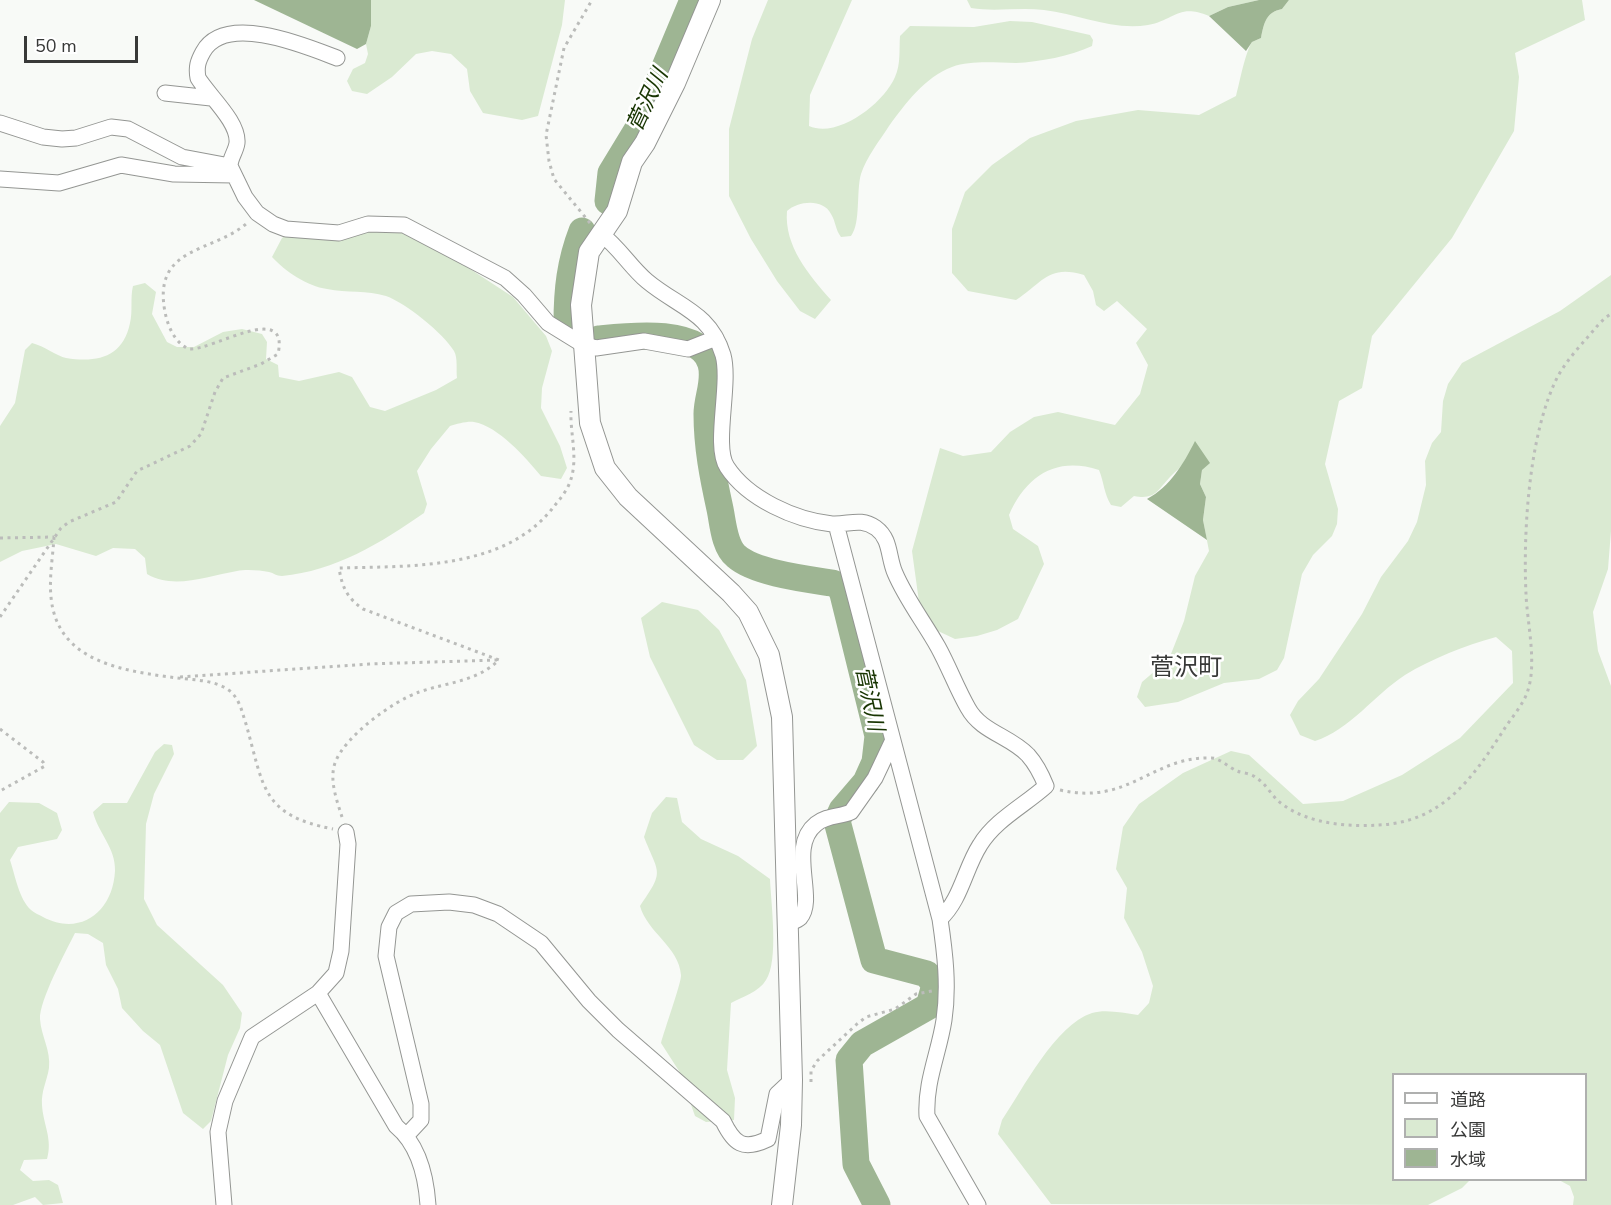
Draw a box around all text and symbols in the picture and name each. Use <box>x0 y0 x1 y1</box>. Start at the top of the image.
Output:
scale bar <box>27 24 141 62</box>
text: 50 m <box>35 34 77 58</box>
water label: 菅沢川 <box>623 66 675 136</box>
district label: 菅沢町 <box>1150 655 1222 683</box>
water label: 菅沢川 <box>848 664 888 734</box>
legend <box>1392 1073 1587 1181</box>
text: 道路 <box>1450 1088 1486 1112</box>
text: 公園 <box>1450 1118 1486 1142</box>
text: 水域 <box>1450 1148 1486 1172</box>

